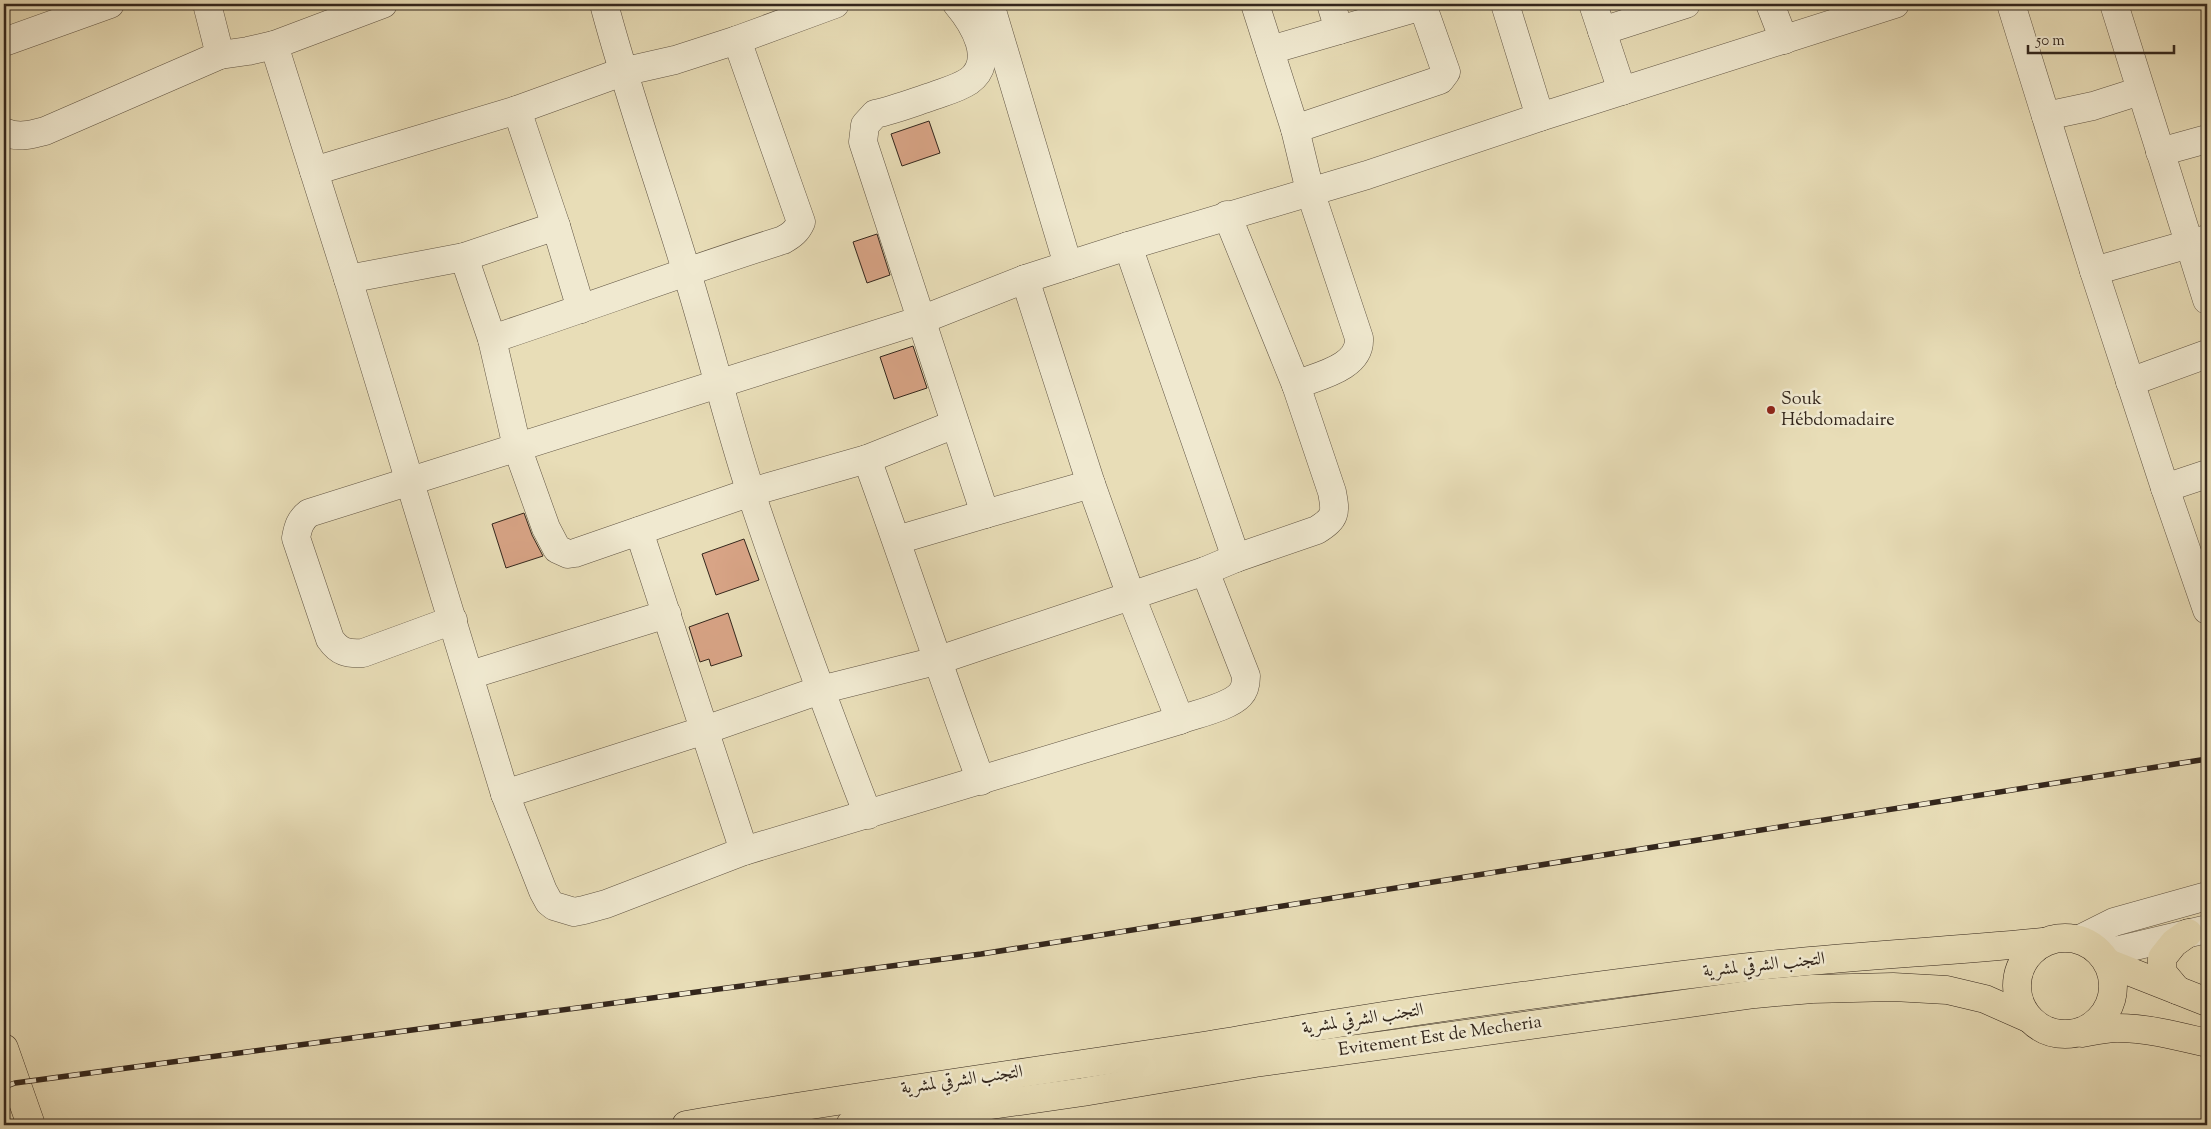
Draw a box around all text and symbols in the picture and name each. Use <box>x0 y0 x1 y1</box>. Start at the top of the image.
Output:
scale bar <box>2028 22 2175 54</box>
text: 50 m <box>2035 31 2065 52</box>
place label: Souk Hébdomadaire <box>1781 387 1895 434</box>
marker: Souk Hébdomadaire <box>1765 404 1777 416</box>
street label: التجنب الشرقي لمشرية <box>1702 947 1826 985</box>
street label: التجنب الشرقي لمشرية <box>1300 998 1426 1042</box>
street label: Evitement Est de Mecheria <box>1337 1010 1543 1064</box>
street label: التجنب الشرقي لمشرية <box>899 1060 1025 1102</box>

